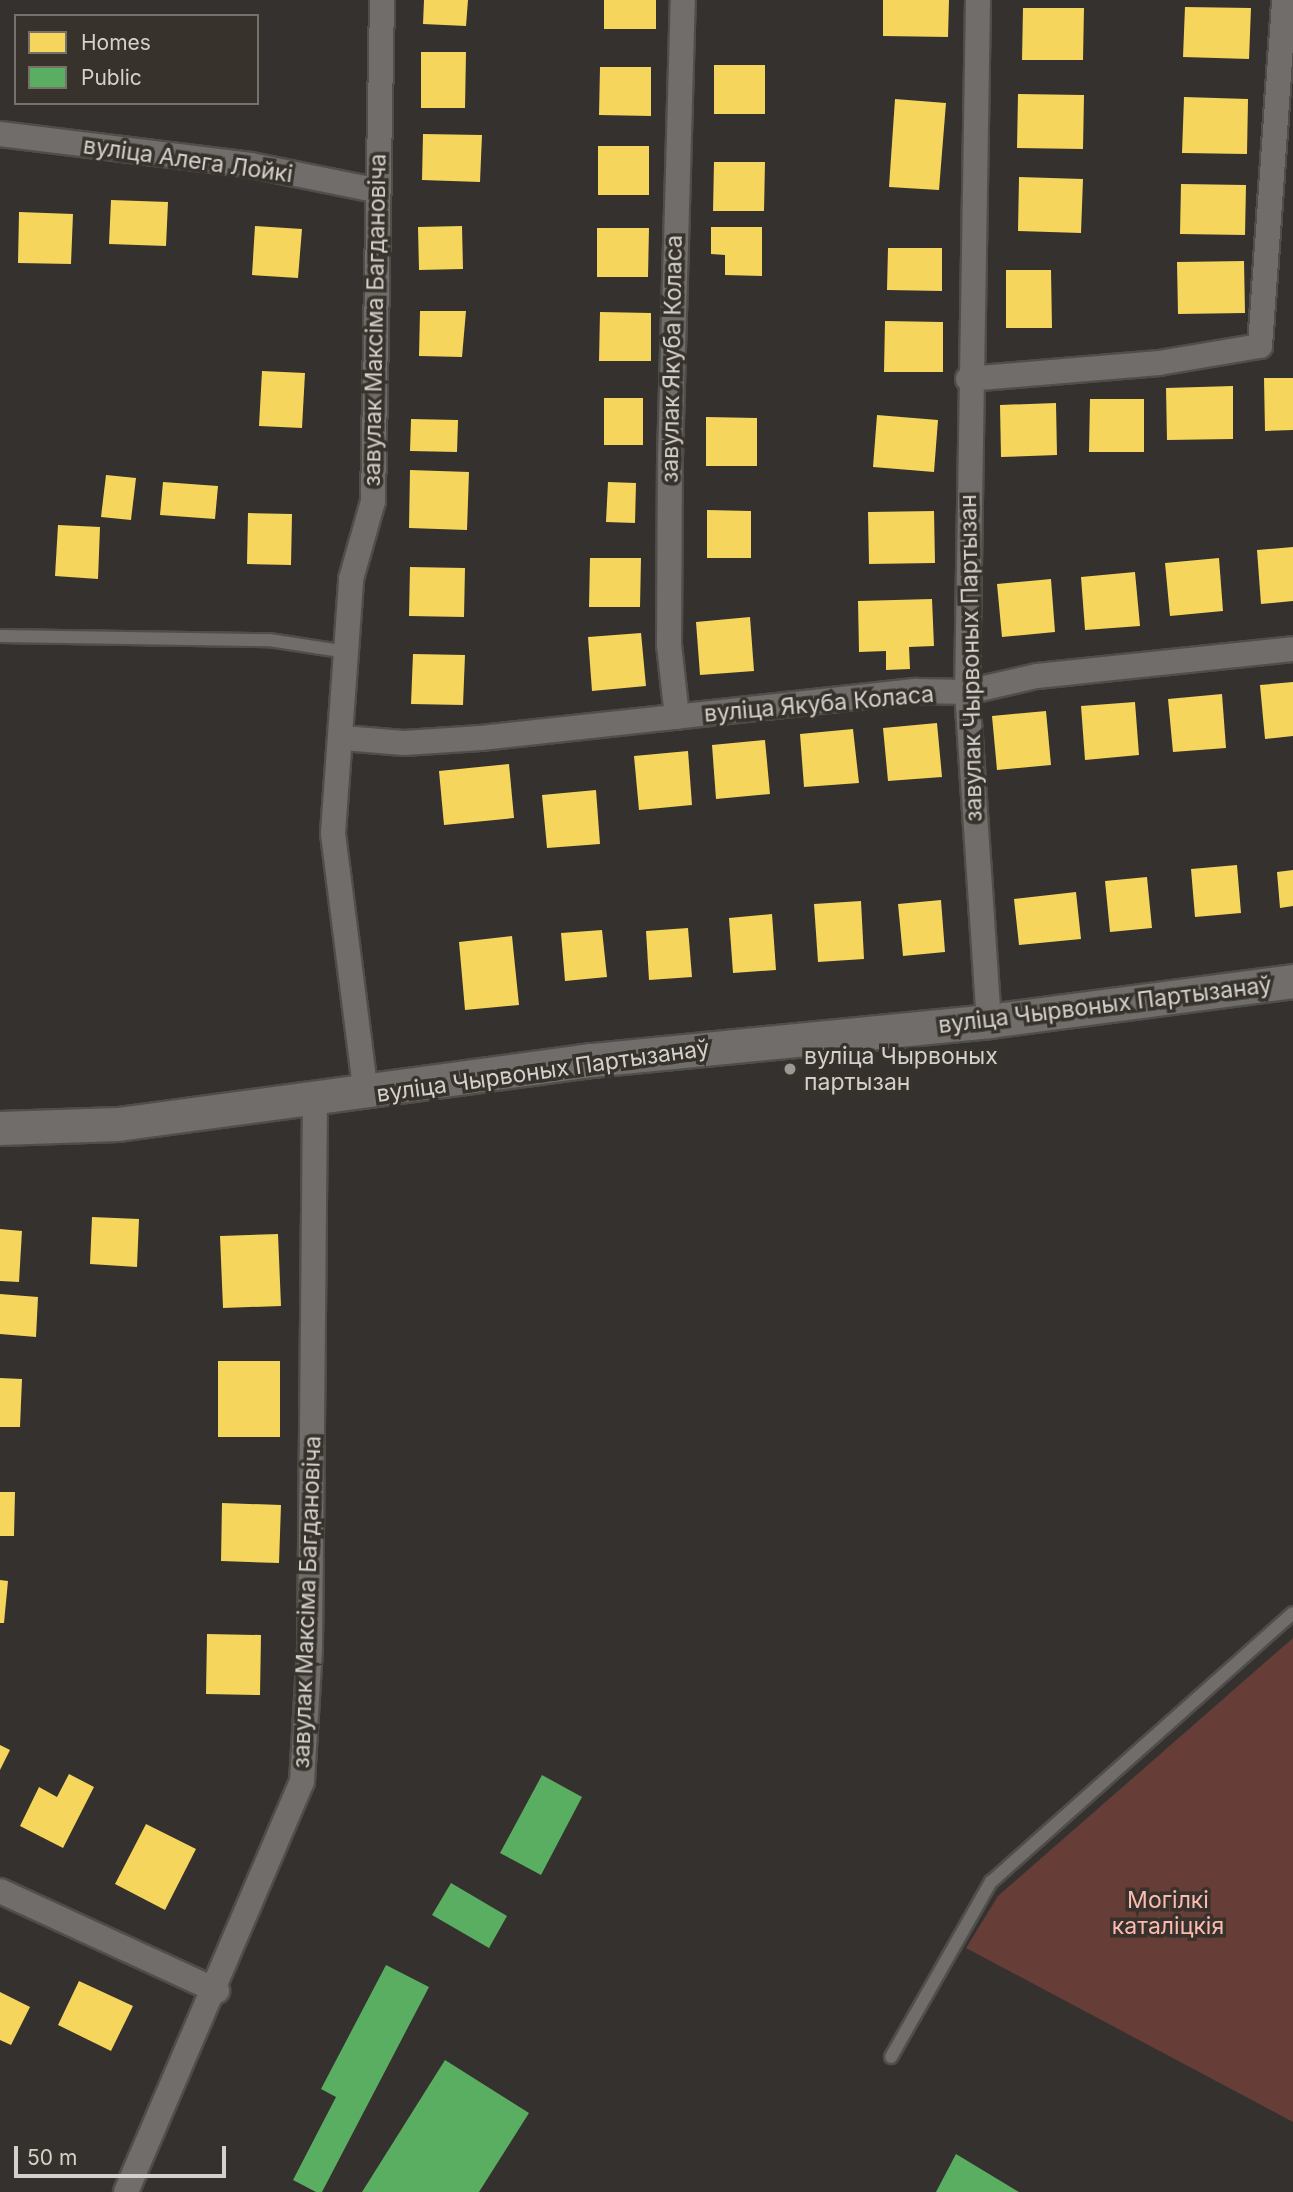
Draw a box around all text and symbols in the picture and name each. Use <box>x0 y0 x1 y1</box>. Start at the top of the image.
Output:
legend <box>14 14 259 105</box>
text: Homes <box>81 30 151 55</box>
text: Public <box>81 65 142 90</box>
street label: вуліца Алега Лойкі <box>81 132 295 188</box>
street label: завулак Максіма Багдановіча <box>358 153 392 487</box>
street label: завулак Якуба Коласа <box>656 235 688 483</box>
street label: завулак Чырвоных Партызан <box>954 494 988 822</box>
street label: вуліца Якуба Коласа <box>703 680 935 728</box>
street label: вуліца Чырвоных Партызанаў <box>937 971 1273 1039</box>
street label: вуліца Чырвоных Партызанаў <box>375 1034 711 1108</box>
place label: вуліца Чырвоных партызан <box>804 1042 998 1096</box>
marker: вуліца Чырвоных партызан <box>782 1061 798 1077</box>
street label: завулак Максіма Багдановіча <box>287 1435 327 1769</box>
park label: Могілкі каталіцкія <box>1112 1886 1224 1940</box>
scale bar <box>18 2132 229 2176</box>
text: 50 m <box>27 2145 77 2170</box>

